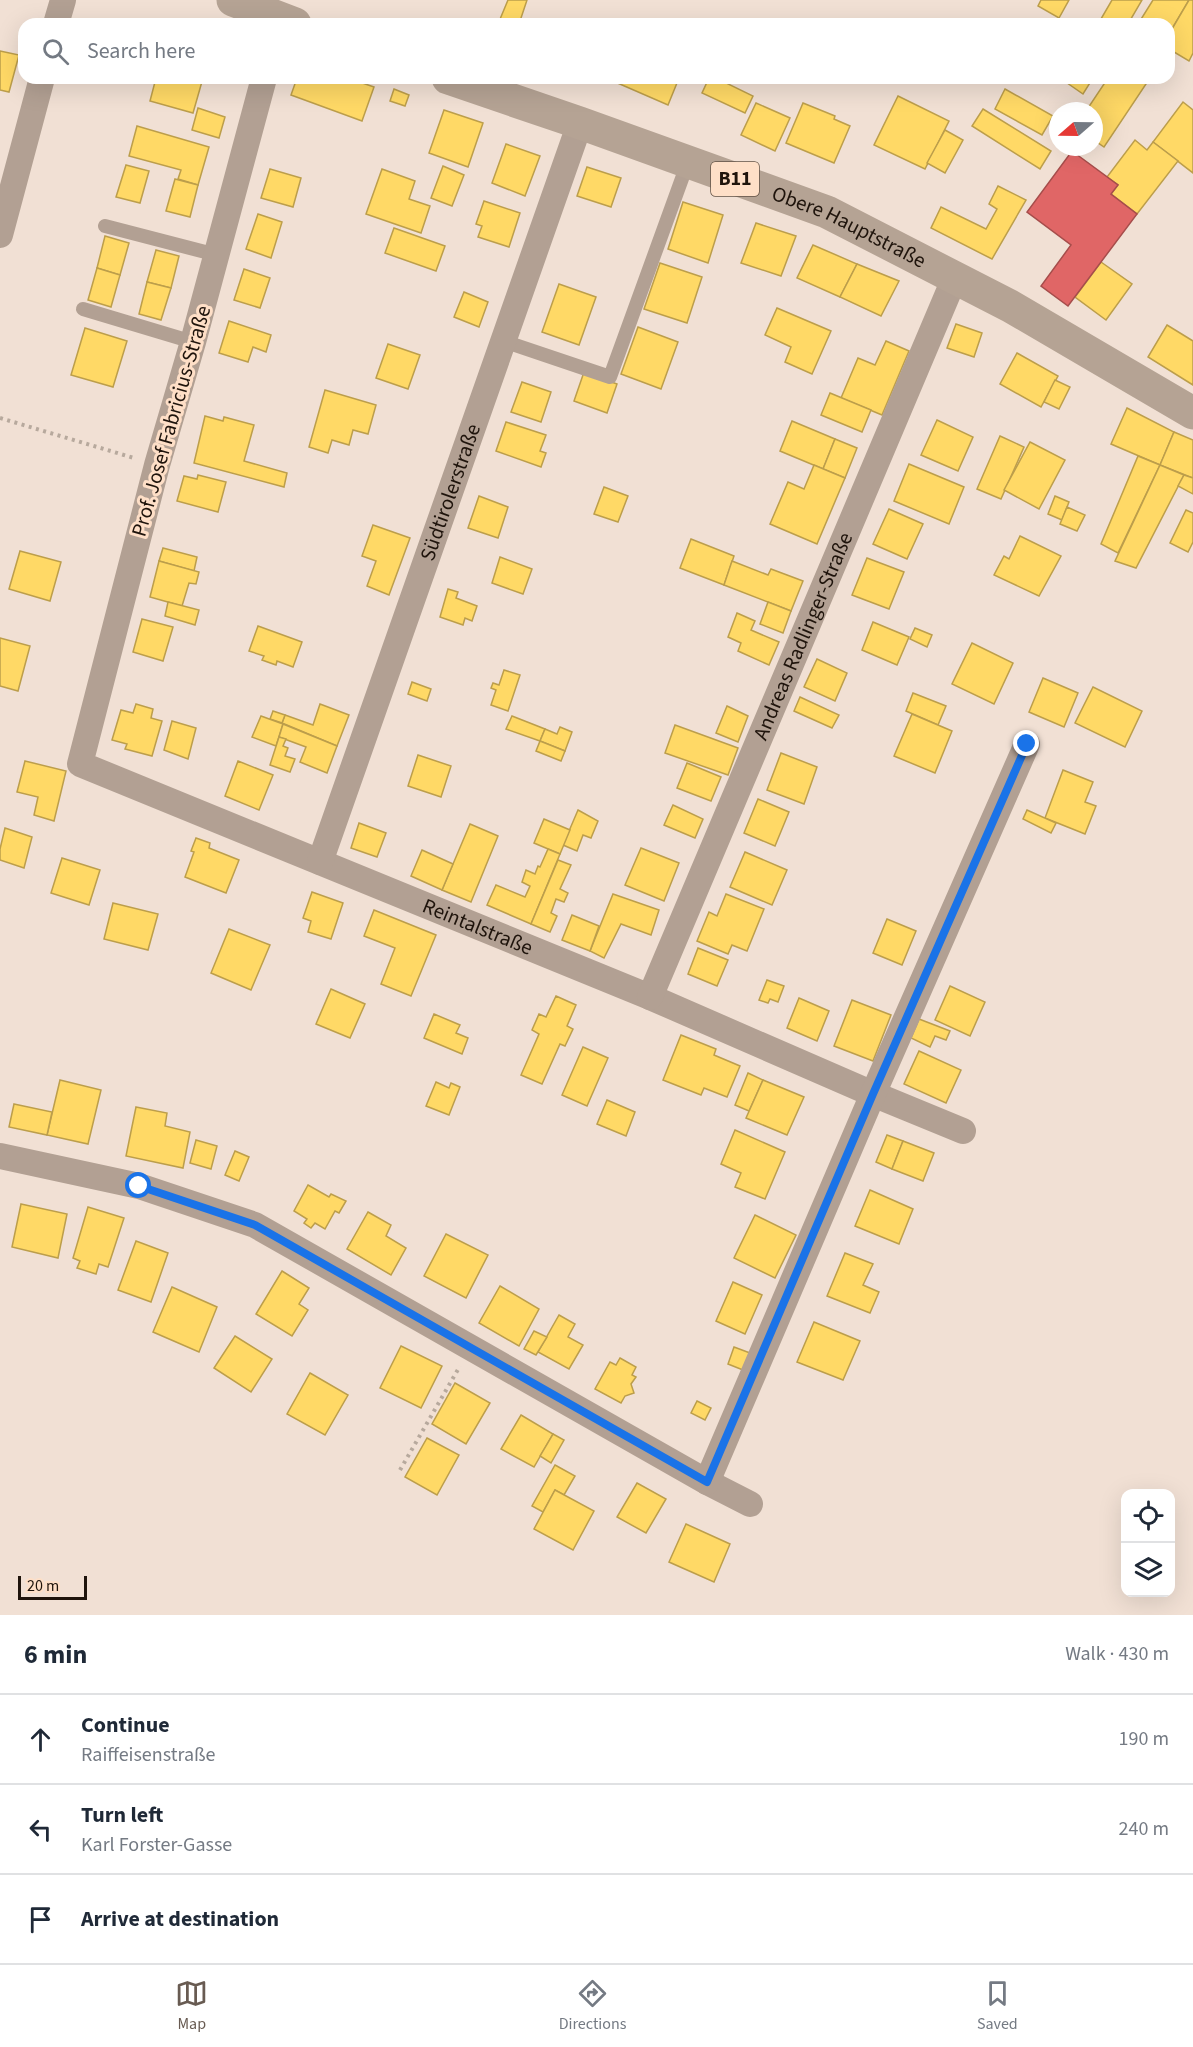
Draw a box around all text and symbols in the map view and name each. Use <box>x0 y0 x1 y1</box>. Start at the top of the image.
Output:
search box <box>18 18 1175 84</box>
icon: search <box>39 35 72 68</box>
text: Search here <box>87 35 195 67</box>
north arrow <box>1049 102 1103 156</box>
road number: B11 <box>711 162 759 196</box>
street label: Obere Hauptstraße <box>768 178 931 275</box>
street label: Prof. Josef Fabricius-Straße <box>124 302 218 540</box>
street label: Südtirolerstraße <box>412 420 488 565</box>
street label: Andreas Radlinger-Straße <box>746 528 860 745</box>
route end <box>1013 730 1039 756</box>
street label: Reintalstraße <box>418 891 538 963</box>
route start <box>125 1172 151 1198</box>
map controls <box>1121 1489 1175 1597</box>
button: locate <box>1121 1489 1175 1543</box>
button: layers <box>1121 1543 1175 1597</box>
scale bar <box>18 1573 87 1600</box>
text: 20 m <box>27 1575 59 1597</box>
text: 6 min <box>24 1636 87 1673</box>
text: Walk · 430 m <box>1065 1640 1169 1668</box>
text: Continue <box>81 1709 170 1741</box>
icon: ahead <box>24 1723 57 1756</box>
text: 190 m <box>1119 1725 1169 1753</box>
text: Raiffeisenstraße <box>81 1741 215 1769</box>
text: Turn left <box>81 1799 163 1831</box>
icon: left <box>24 1813 57 1846</box>
text: 240 m <box>1119 1815 1169 1843</box>
text: Karl Forster-Gasse <box>81 1831 232 1859</box>
icon: arrive <box>24 1903 57 1936</box>
text: Arrive at destination <box>81 1903 279 1935</box>
tab: Map <box>175 1977 208 2035</box>
tab: Directions <box>559 1977 626 2035</box>
tab: Saved <box>977 1977 1018 2035</box>

